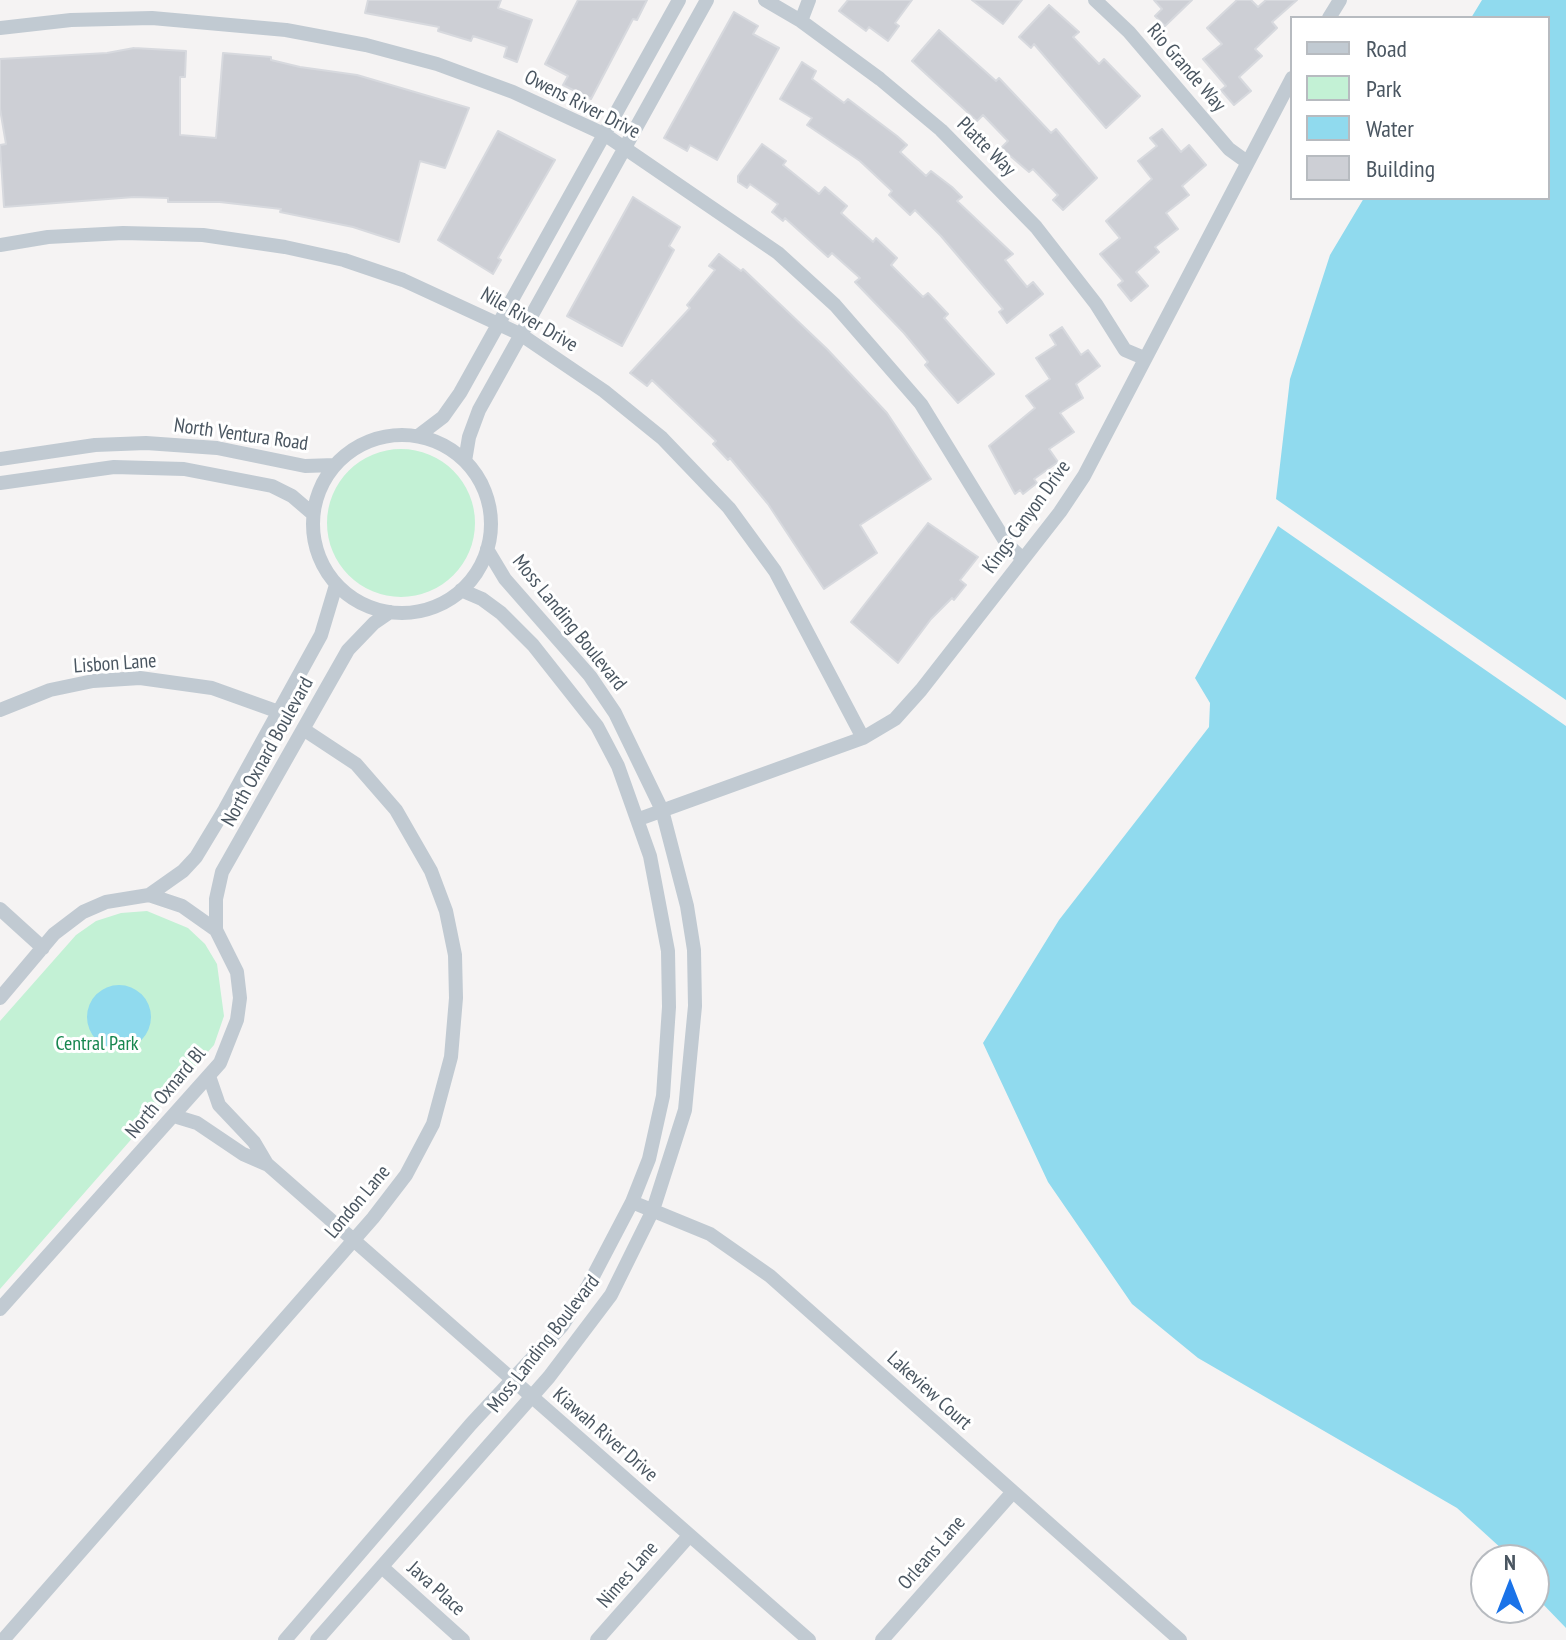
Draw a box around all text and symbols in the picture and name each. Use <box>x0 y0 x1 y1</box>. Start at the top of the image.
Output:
legend <box>1290 16 1550 200</box>
street label: Rio Grande Way <box>1141 19 1231 117</box>
text: Road <box>1366 33 1407 64</box>
street label: Owens River Drive <box>520 66 644 144</box>
text: Park <box>1366 73 1402 104</box>
street label: Platte Way <box>952 113 1020 181</box>
text: Water <box>1366 113 1414 144</box>
text: Building <box>1366 153 1435 184</box>
street label: Nile River Drive <box>476 283 582 357</box>
street label: North Ventura Road <box>172 414 310 456</box>
street label: Kings Canyon Drive <box>978 456 1076 578</box>
street label: Moss Landing Boulevard <box>507 550 631 696</box>
street label: Lisbon Lane <box>73 649 157 679</box>
street label: North Oxnard Boulevard <box>217 673 319 831</box>
park label: Central Park <box>55 1032 139 1056</box>
street label: North Oxnard Bl <box>121 1042 211 1144</box>
street label: London Lane <box>320 1160 396 1244</box>
street label: Moss Landing Boulevard <box>483 1270 605 1418</box>
street label: Lakeview Court <box>882 1347 976 1435</box>
street label: Kiawah River Drive <box>548 1383 662 1487</box>
street label: Orleans Lane <box>893 1511 971 1595</box>
street label: Nimes Lane <box>593 1537 663 1613</box>
north arrow <box>1470 1544 1550 1624</box>
text: N <box>1504 1548 1516 1576</box>
street label: Java Place <box>402 1557 470 1621</box>

